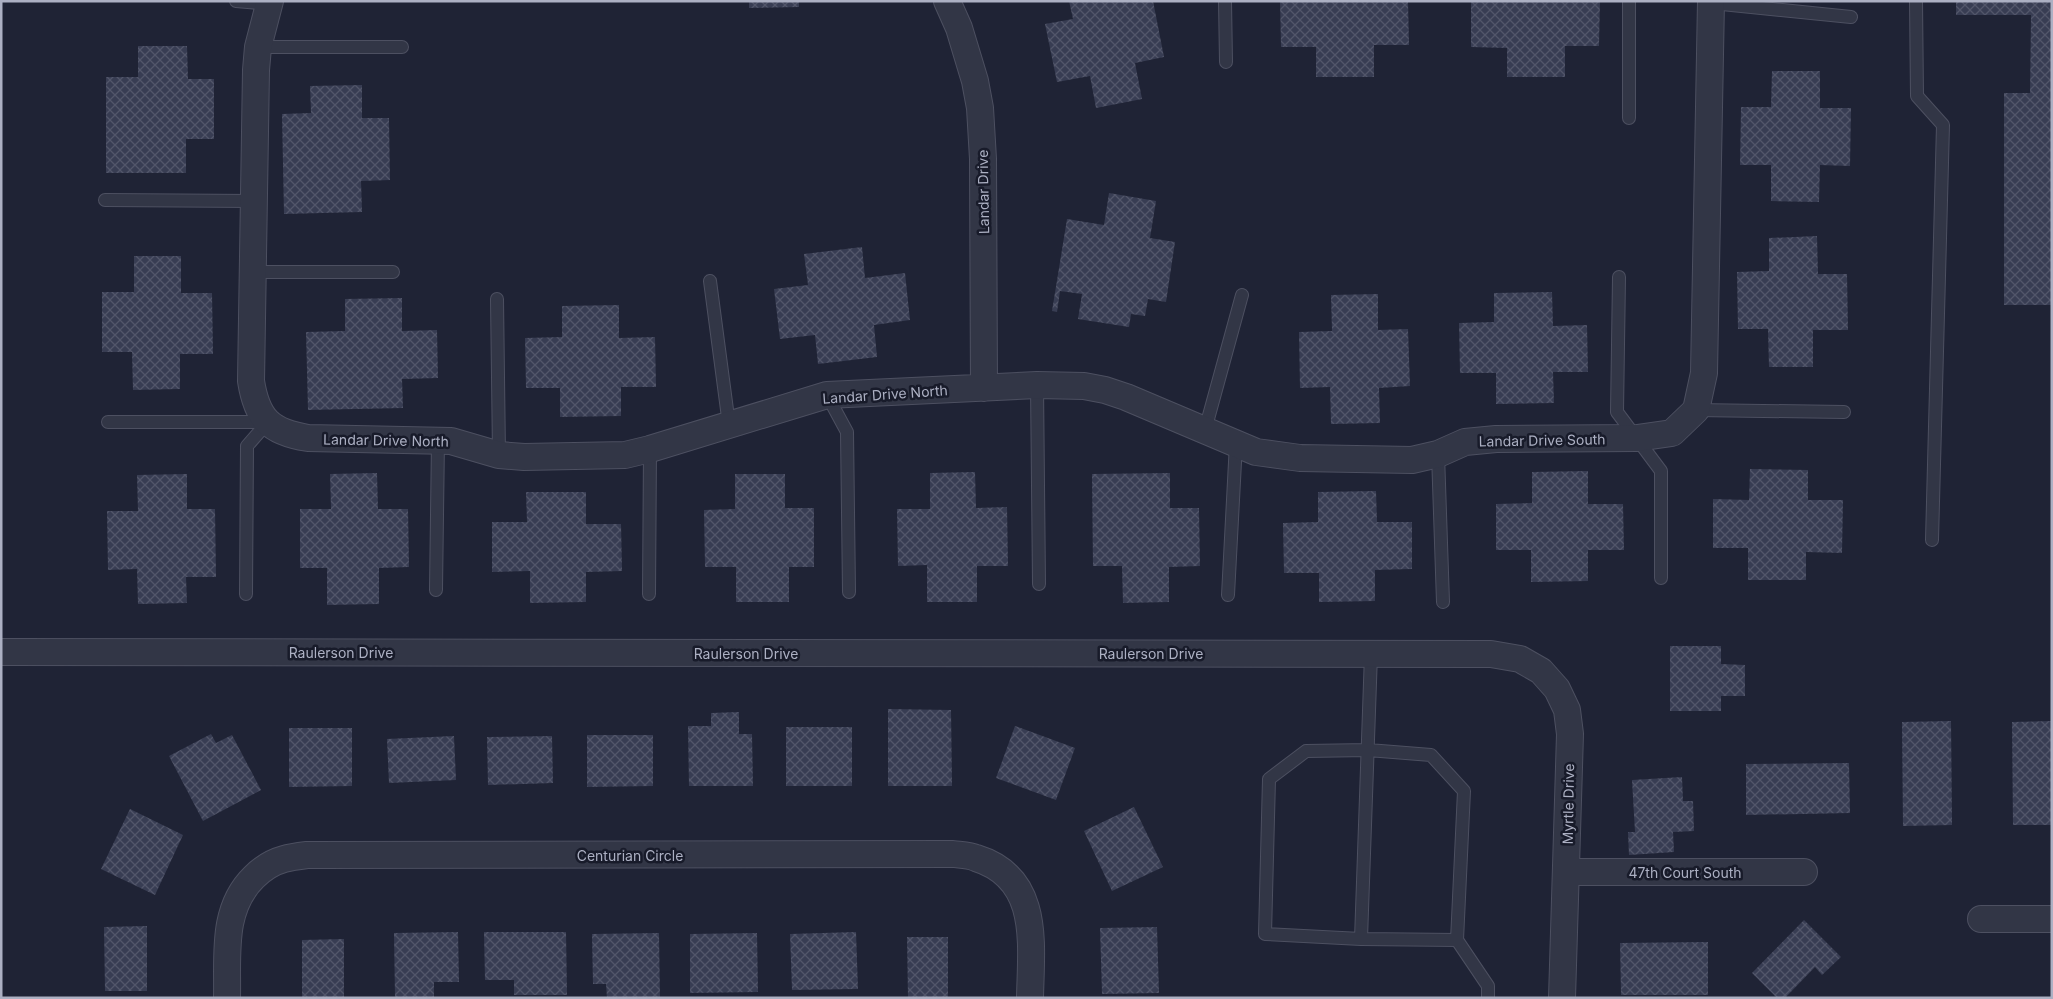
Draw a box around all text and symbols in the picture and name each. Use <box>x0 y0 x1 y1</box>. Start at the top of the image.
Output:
street label: Landar Drive <box>974 150 992 234</box>
street label: Landar Drive North <box>822 381 948 407</box>
street label: Landar Drive North <box>323 430 449 450</box>
street label: Landar Drive South <box>1478 430 1606 450</box>
street label: Raulerson Drive <box>289 644 393 661</box>
street label: Raulerson Drive <box>694 645 798 662</box>
street label: Raulerson Drive <box>1099 645 1203 662</box>
street label: Myrtle Drive <box>1559 763 1577 845</box>
street label: Centurian Circle <box>577 847 683 864</box>
street label: 47th Court South <box>1628 864 1742 881</box>

